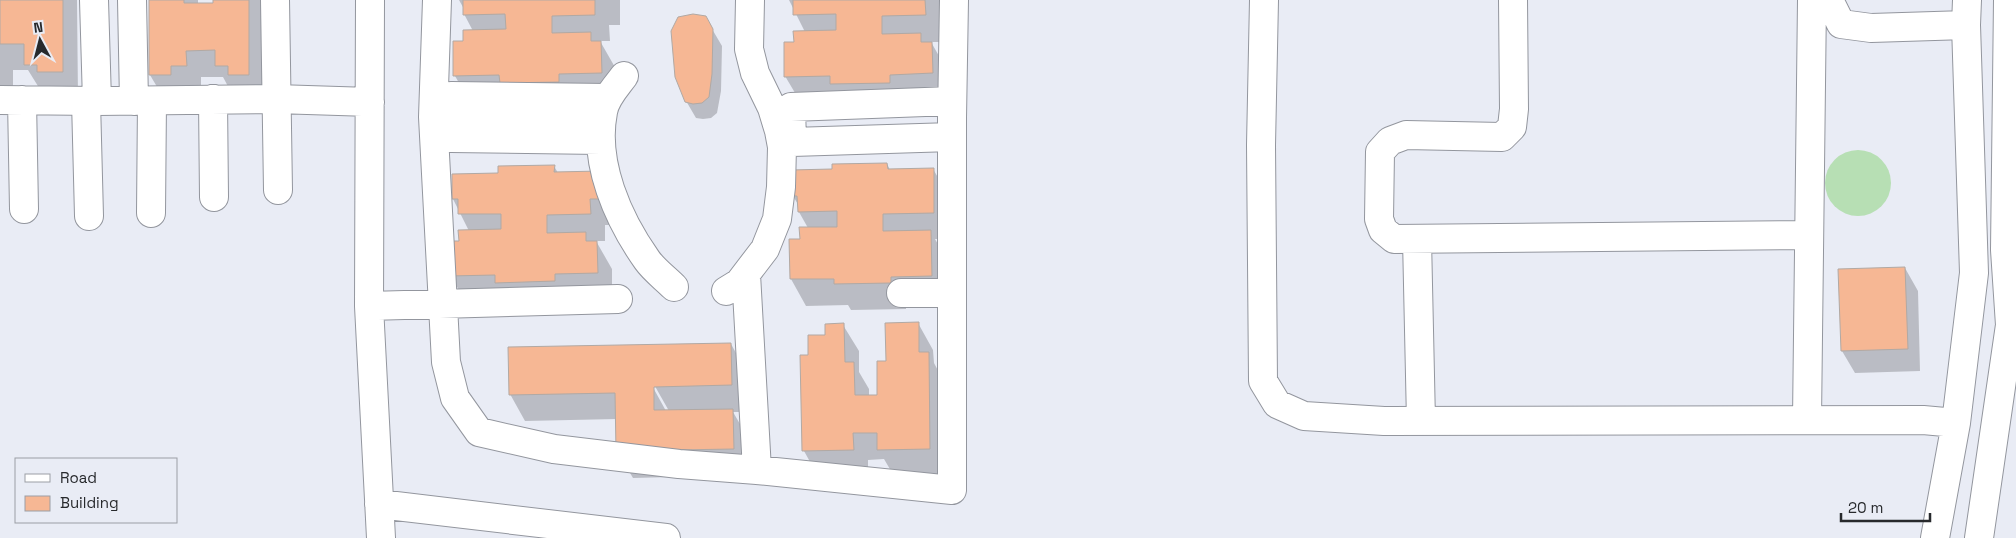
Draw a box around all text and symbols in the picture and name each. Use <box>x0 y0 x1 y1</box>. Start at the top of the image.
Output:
north arrow <box>15 15 65 65</box>
text: N <box>33 18 44 37</box>
legend <box>15 458 178 523</box>
text: Road <box>60 468 97 487</box>
scale bar <box>1841 490 1930 522</box>
text: Building <box>60 493 119 512</box>
text: 20 m <box>1848 498 1883 517</box>

